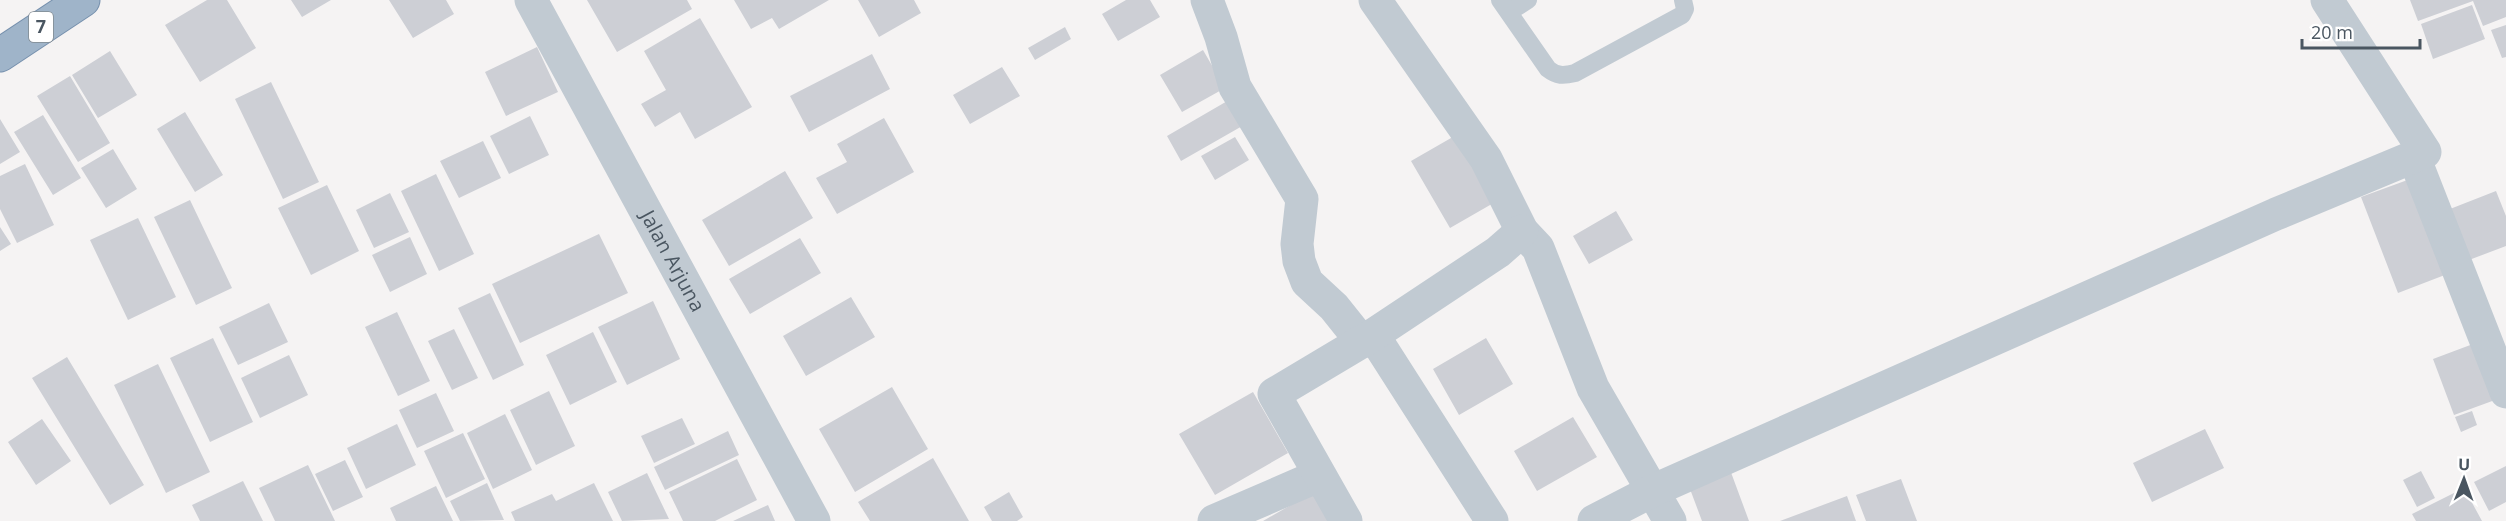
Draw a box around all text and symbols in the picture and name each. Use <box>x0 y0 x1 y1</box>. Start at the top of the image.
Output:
road number: 7 <box>29 12 53 42</box>
scale bar <box>2302 12 2420 50</box>
text: 20 m <box>2311 20 2353 44</box>
street label: Jalan Arjuna <box>634 203 712 316</box>
north arrow <box>2434 449 2494 509</box>
text: U <box>2458 453 2470 475</box>

